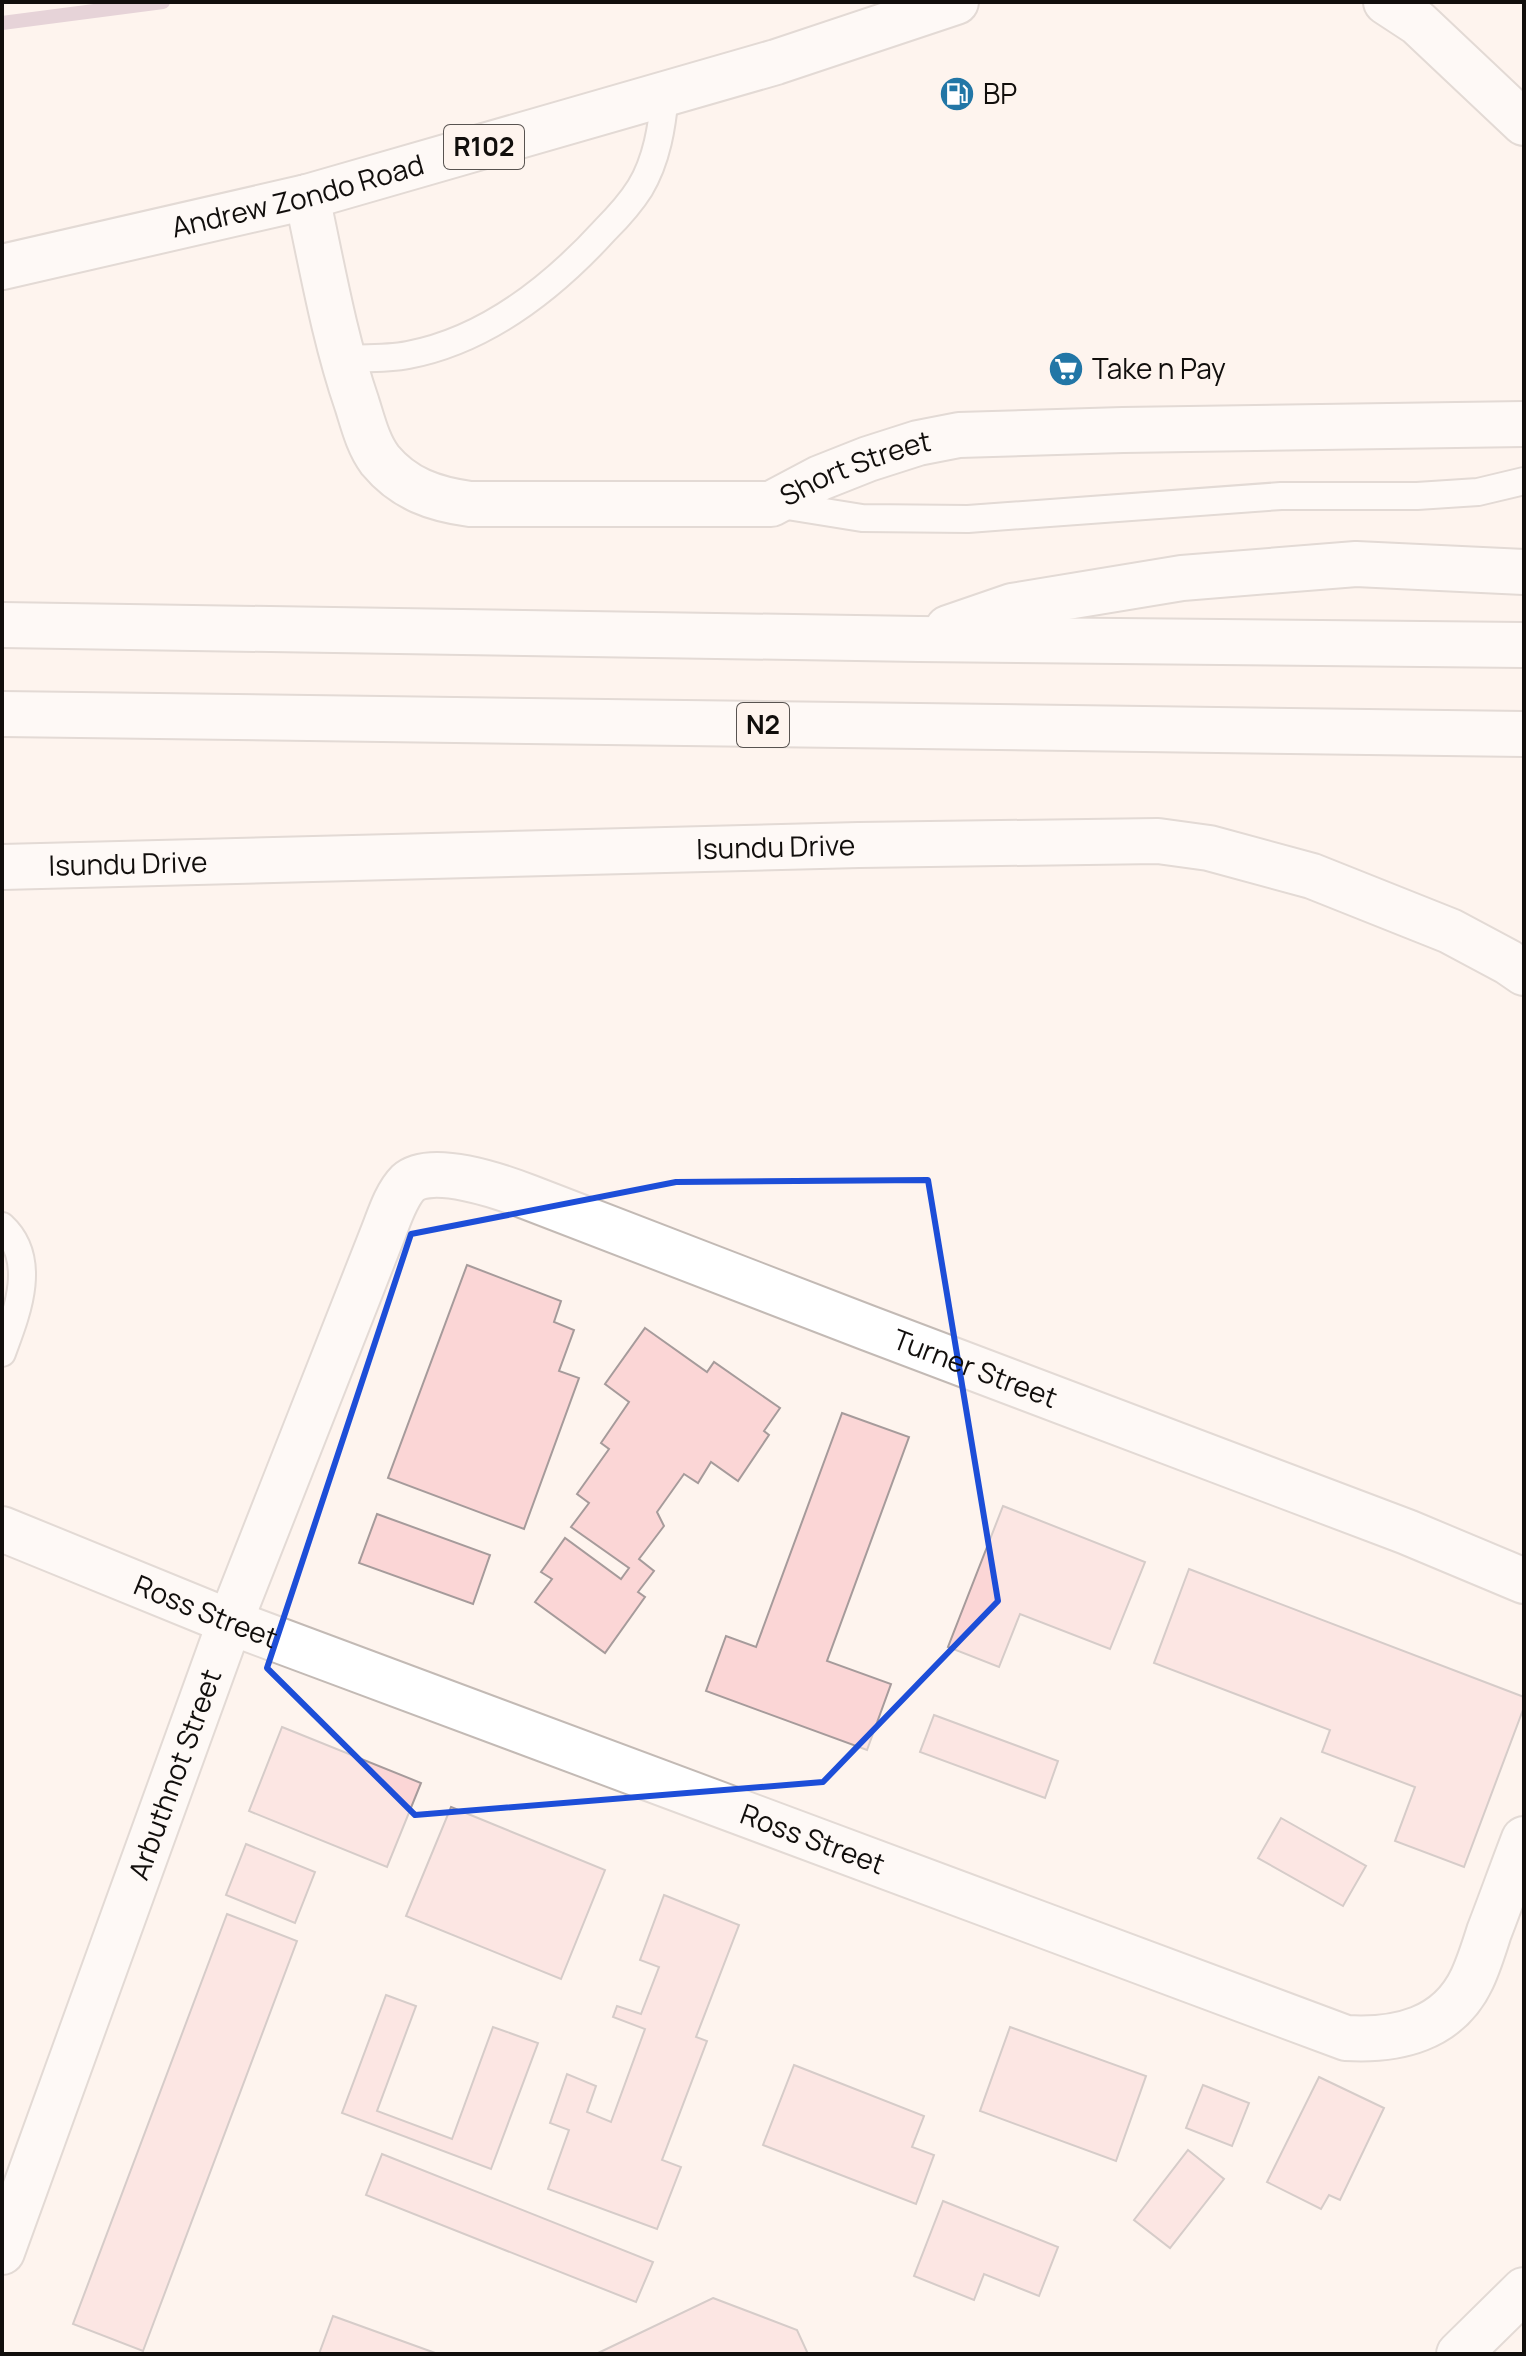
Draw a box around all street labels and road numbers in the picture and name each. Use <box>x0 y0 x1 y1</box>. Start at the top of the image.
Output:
road number: R102 <box>444 125 524 169</box>
street label: Andrew Zondo Road <box>168 144 428 246</box>
street label: Short Street <box>773 421 934 514</box>
road number: N2 <box>737 703 789 747</box>
street label: Isundu Drive <box>696 825 856 867</box>
street label: Isundu Drive <box>48 842 208 884</box>
street label: Turner Street <box>888 1319 1063 1416</box>
street label: Ross Street <box>129 1565 283 1656</box>
street label: Arbuthnot Street <box>118 1664 229 1884</box>
street label: Ross Street <box>735 1794 891 1882</box>

